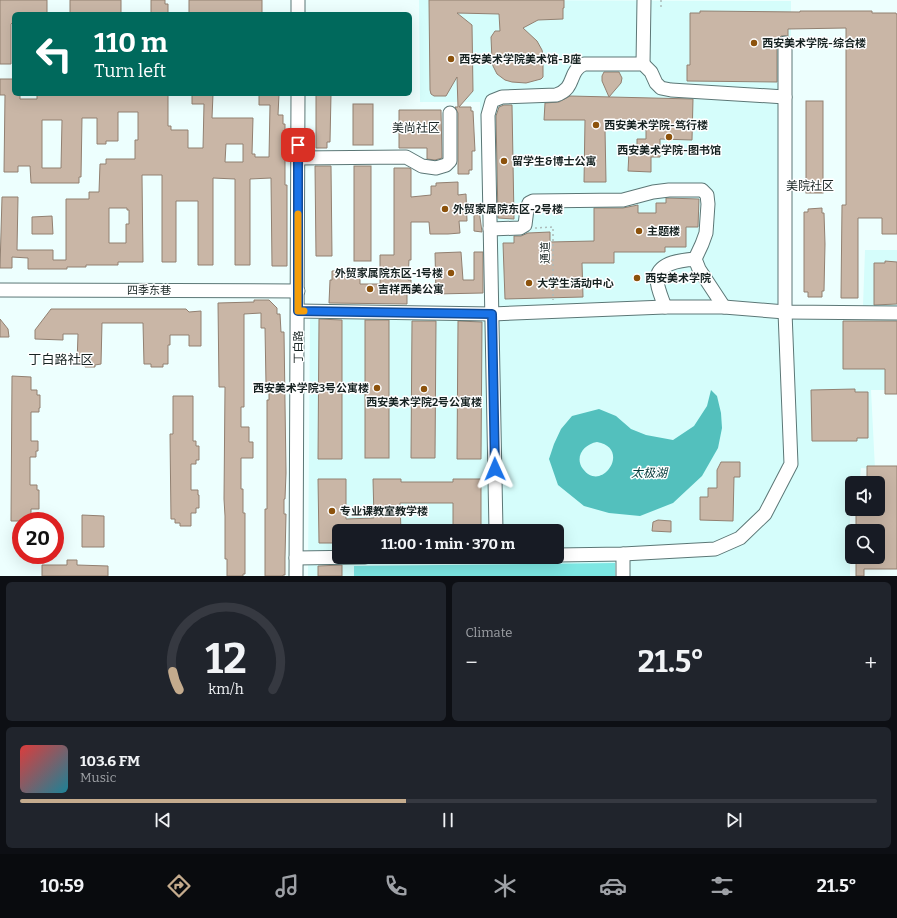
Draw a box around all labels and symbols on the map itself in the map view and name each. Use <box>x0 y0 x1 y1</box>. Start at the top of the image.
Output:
place label: 西安美术学院-综合楼 <box>762 37 866 50</box>
marker: 西安美术学院-综合楼 <box>749 38 759 48</box>
place label: 西安美术学院美术馆-B座 <box>459 53 581 66</box>
marker: 西安美术学院美术馆-B座 <box>446 54 456 64</box>
place label: 西安美术学院-笃行楼 <box>604 119 708 132</box>
marker: 西安美术学院-笃行楼 <box>591 120 601 130</box>
district label: 美尚社区 <box>392 121 440 135</box>
pin <box>281 128 315 162</box>
marker: 西安美术学院-图书馆 <box>664 132 674 142</box>
place label: 西安美术学院-图书馆 <box>617 144 721 157</box>
place label: 留学生&博士公寓 <box>512 155 596 168</box>
marker: 留学生&博士公寓 <box>499 156 509 166</box>
district label: 美院社区 <box>786 179 834 193</box>
place label: 外贸家属院东区-2号楼 <box>453 203 563 216</box>
marker: 外贸家属院东区-2号楼 <box>440 204 450 214</box>
place label: 主题楼 <box>647 225 680 238</box>
marker: 主题楼 <box>634 226 644 236</box>
street label: 通道 <box>539 242 552 264</box>
place label: 外贸家属院东区-1号楼 <box>335 267 443 280</box>
marker: 外贸家属院东区-1号楼 <box>446 268 456 278</box>
place label: 西安美术学院 <box>645 272 711 285</box>
marker: 西安美术学院 <box>632 273 642 283</box>
place label: 大学生活动中心 <box>537 277 614 290</box>
marker: 大学生活动中心 <box>524 278 534 288</box>
place label: 吉祥西美公寓 <box>378 283 444 296</box>
street label: 四季东巷 <box>127 284 171 297</box>
marker: 吉祥西美公寓 <box>365 284 375 294</box>
street label: 丁白路 <box>292 331 305 364</box>
district label: 丁白路社区 <box>28 352 94 367</box>
place label: 西安美术学院3号公寓楼 <box>253 382 369 395</box>
marker: 西安美术学院3号公寓楼 <box>372 383 382 393</box>
marker: 西安美术学院2号公寓楼 <box>419 384 429 394</box>
place label: 西安美术学院2号公寓楼 <box>366 396 482 409</box>
position arrow <box>474 448 516 490</box>
water label: 太极湖 <box>631 466 669 480</box>
place label: 专业课教室教学楼 <box>340 505 428 518</box>
marker: 专业课教室教学楼 <box>327 506 337 516</box>
speed limit sign: 20 <box>12 512 64 564</box>

